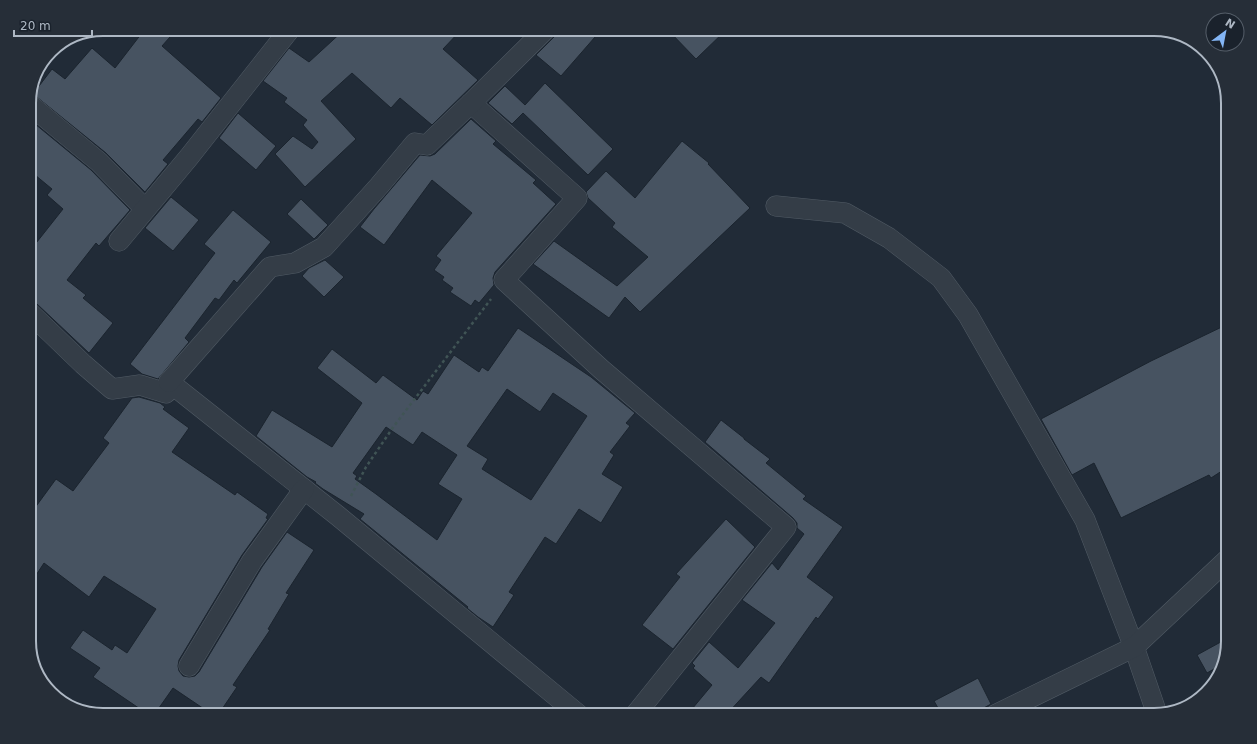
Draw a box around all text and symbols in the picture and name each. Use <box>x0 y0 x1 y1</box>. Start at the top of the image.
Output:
scale bar <box>14 12 92 38</box>
north arrow <box>1205 12 1245 52</box>
text: N <box>1223 16 1237 32</box>
text: 20 m <box>20 19 51 33</box>

